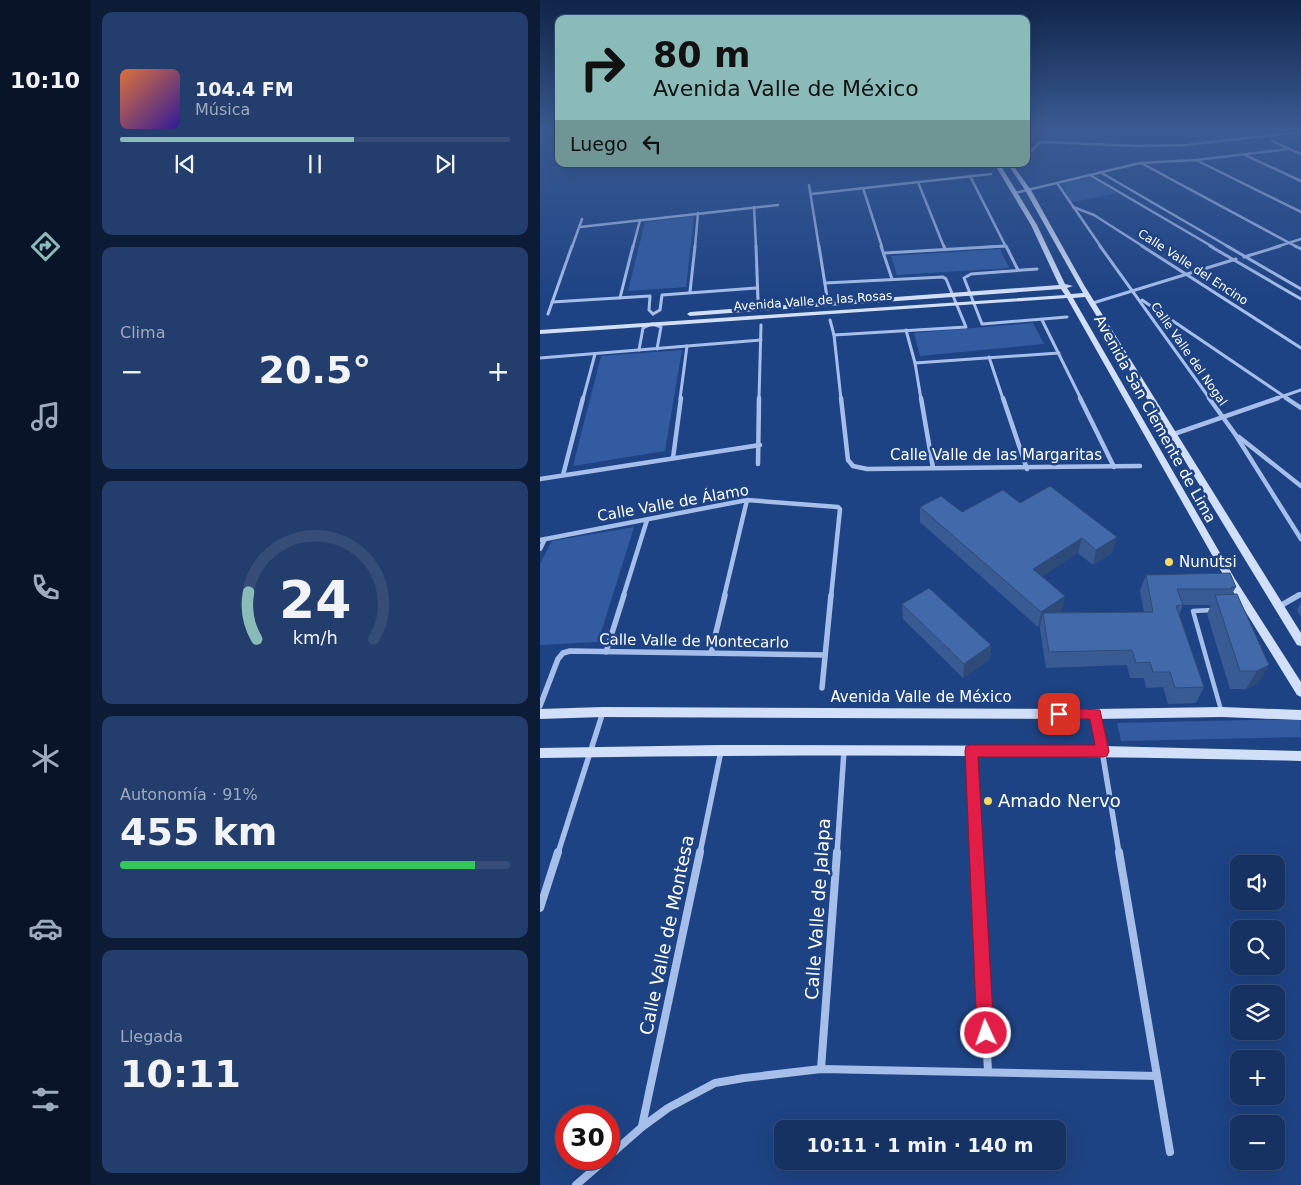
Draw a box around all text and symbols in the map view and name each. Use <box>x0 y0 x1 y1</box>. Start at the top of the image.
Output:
icon: right <box>570 35 635 100</box>
text: 80 m <box>653 35 750 75</box>
text: 10:10 <box>10 68 80 93</box>
text: Avenida Valle de México <box>653 76 919 101</box>
text: 104.4 FM <box>195 78 294 100</box>
text: Música <box>195 100 250 119</box>
icon: left <box>638 130 666 158</box>
text: Luego <box>570 133 628 155</box>
icon: previous <box>171 150 199 178</box>
icon: pause <box>301 150 329 178</box>
icon: next <box>431 150 459 178</box>
street label: Calle Valle del Encino <box>1135 226 1251 308</box>
icon: directions <box>28 229 63 264</box>
street label: Avenida Valle de las Rosas <box>733 288 893 314</box>
street label: Calle Valle del Nogal <box>1148 300 1230 408</box>
street label: Avenida San Clemente de Lima <box>1090 312 1220 526</box>
text: Clima <box>120 323 165 342</box>
text: 20.5° <box>259 348 371 392</box>
text: − <box>120 355 143 388</box>
text: + <box>487 355 510 388</box>
icon: music <box>28 399 63 434</box>
street label: Calle Valle de las Margaritas <box>890 446 1102 464</box>
street label: Calle Valle de Álamo <box>596 480 750 525</box>
place label: Nunutsi <box>1179 553 1237 571</box>
marker: Nunutsi <box>1163 556 1175 568</box>
icon: phone <box>28 570 63 605</box>
text: 24 <box>279 570 351 630</box>
text: km/h <box>292 627 338 648</box>
street label: Calle Valle de Montecarlo <box>599 630 789 652</box>
street label: Avenida Valle de México <box>830 688 1012 706</box>
pin <box>1038 693 1080 735</box>
icon: arrive <box>1045 700 1073 728</box>
icon: climate <box>28 741 63 776</box>
text: Autonomía · 91% <box>120 785 258 804</box>
place label: Amado Nervo <box>998 790 1121 811</box>
marker: Amado Nervo <box>982 795 994 807</box>
text: 455 km <box>120 810 277 854</box>
street label: Calle Valle de Jalapa <box>801 817 834 1001</box>
street label: Calle Valle de Montesa <box>635 833 698 1037</box>
map controls <box>1230 855 1285 1170</box>
button: sound <box>1230 855 1285 910</box>
icon: car <box>28 911 63 946</box>
button: search <box>1230 920 1285 975</box>
button: layers <box>1230 985 1285 1040</box>
position arrow <box>959 1006 1011 1058</box>
text: Llegada <box>120 1027 183 1046</box>
button: + <box>1230 1050 1285 1105</box>
text: 10:11 <box>120 1052 241 1096</box>
icon: filters <box>28 1082 63 1117</box>
speed limit sign: 30 <box>555 1105 620 1170</box>
button: − <box>1230 1115 1285 1170</box>
text: 10:11 · 1 min · 140 m <box>806 1134 1034 1156</box>

